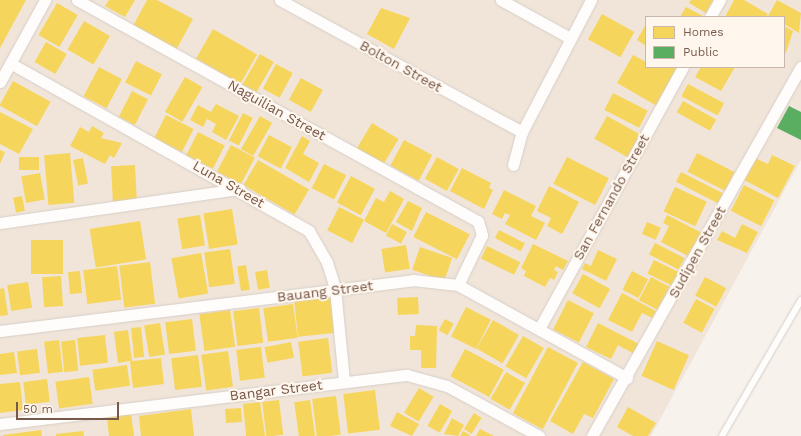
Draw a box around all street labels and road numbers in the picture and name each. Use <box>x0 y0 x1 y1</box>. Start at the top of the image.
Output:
street label: Bolton Street <box>357 36 445 96</box>
street label: Naguilian Street <box>225 76 329 144</box>
street label: San Fernando Street <box>569 131 653 263</box>
street label: Luna Street <box>190 157 268 211</box>
street label: Sudipen Street <box>665 203 729 301</box>
street label: Bauang Street <box>276 277 374 305</box>
street label: Bangar Street <box>228 376 324 404</box>

